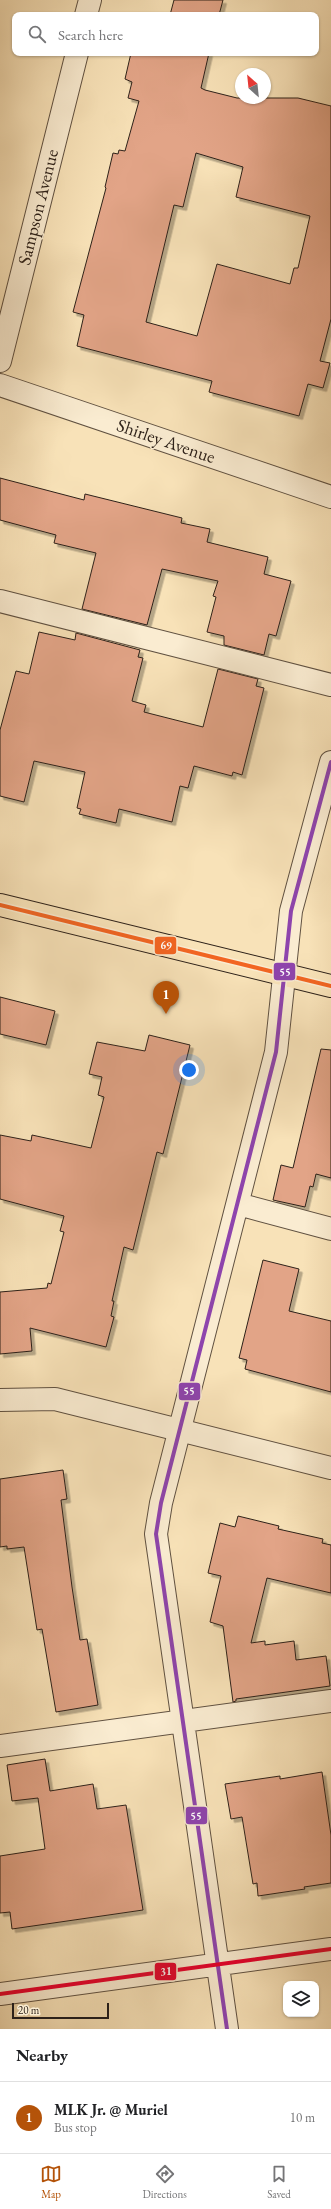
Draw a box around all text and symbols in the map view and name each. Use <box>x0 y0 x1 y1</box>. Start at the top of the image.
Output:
search box <box>12 12 319 56</box>
icon: search <box>26 23 48 45</box>
text: Search here <box>58 25 123 44</box>
north arrow <box>235 68 271 104</box>
street label: Sampson Avenue <box>12 147 63 267</box>
street label: Shirley Avenue <box>114 413 218 468</box>
line badge: 69 <box>154 936 177 955</box>
text: 69 <box>160 938 172 952</box>
line badge: 55 <box>273 962 296 981</box>
text: 55 <box>279 965 291 979</box>
pin: 1 <box>153 981 179 1014</box>
your location <box>179 1060 199 1080</box>
line badge: 55 <box>178 1382 201 1401</box>
text: 55 <box>183 1384 195 1398</box>
line badge: 55 <box>185 1806 208 1825</box>
text: 55 <box>190 1809 202 1823</box>
line badge: 31 <box>154 1962 177 1981</box>
text: 31 <box>160 1964 172 1978</box>
map controls <box>283 1981 319 2017</box>
button: layers <box>283 1981 319 2017</box>
scale bar <box>12 2001 109 2020</box>
text: 20 m <box>18 2003 39 2017</box>
text: Nearby <box>16 2044 68 2066</box>
text: MLK Jr. @ Muriel <box>54 2100 168 2119</box>
text: 1 <box>26 2109 32 2126</box>
text: 10 m <box>290 2109 315 2126</box>
text: Bus stop <box>54 2119 97 2136</box>
tab: Map <box>40 2163 62 2201</box>
tab: Directions <box>143 2163 187 2201</box>
tab: Saved <box>267 2163 291 2201</box>

